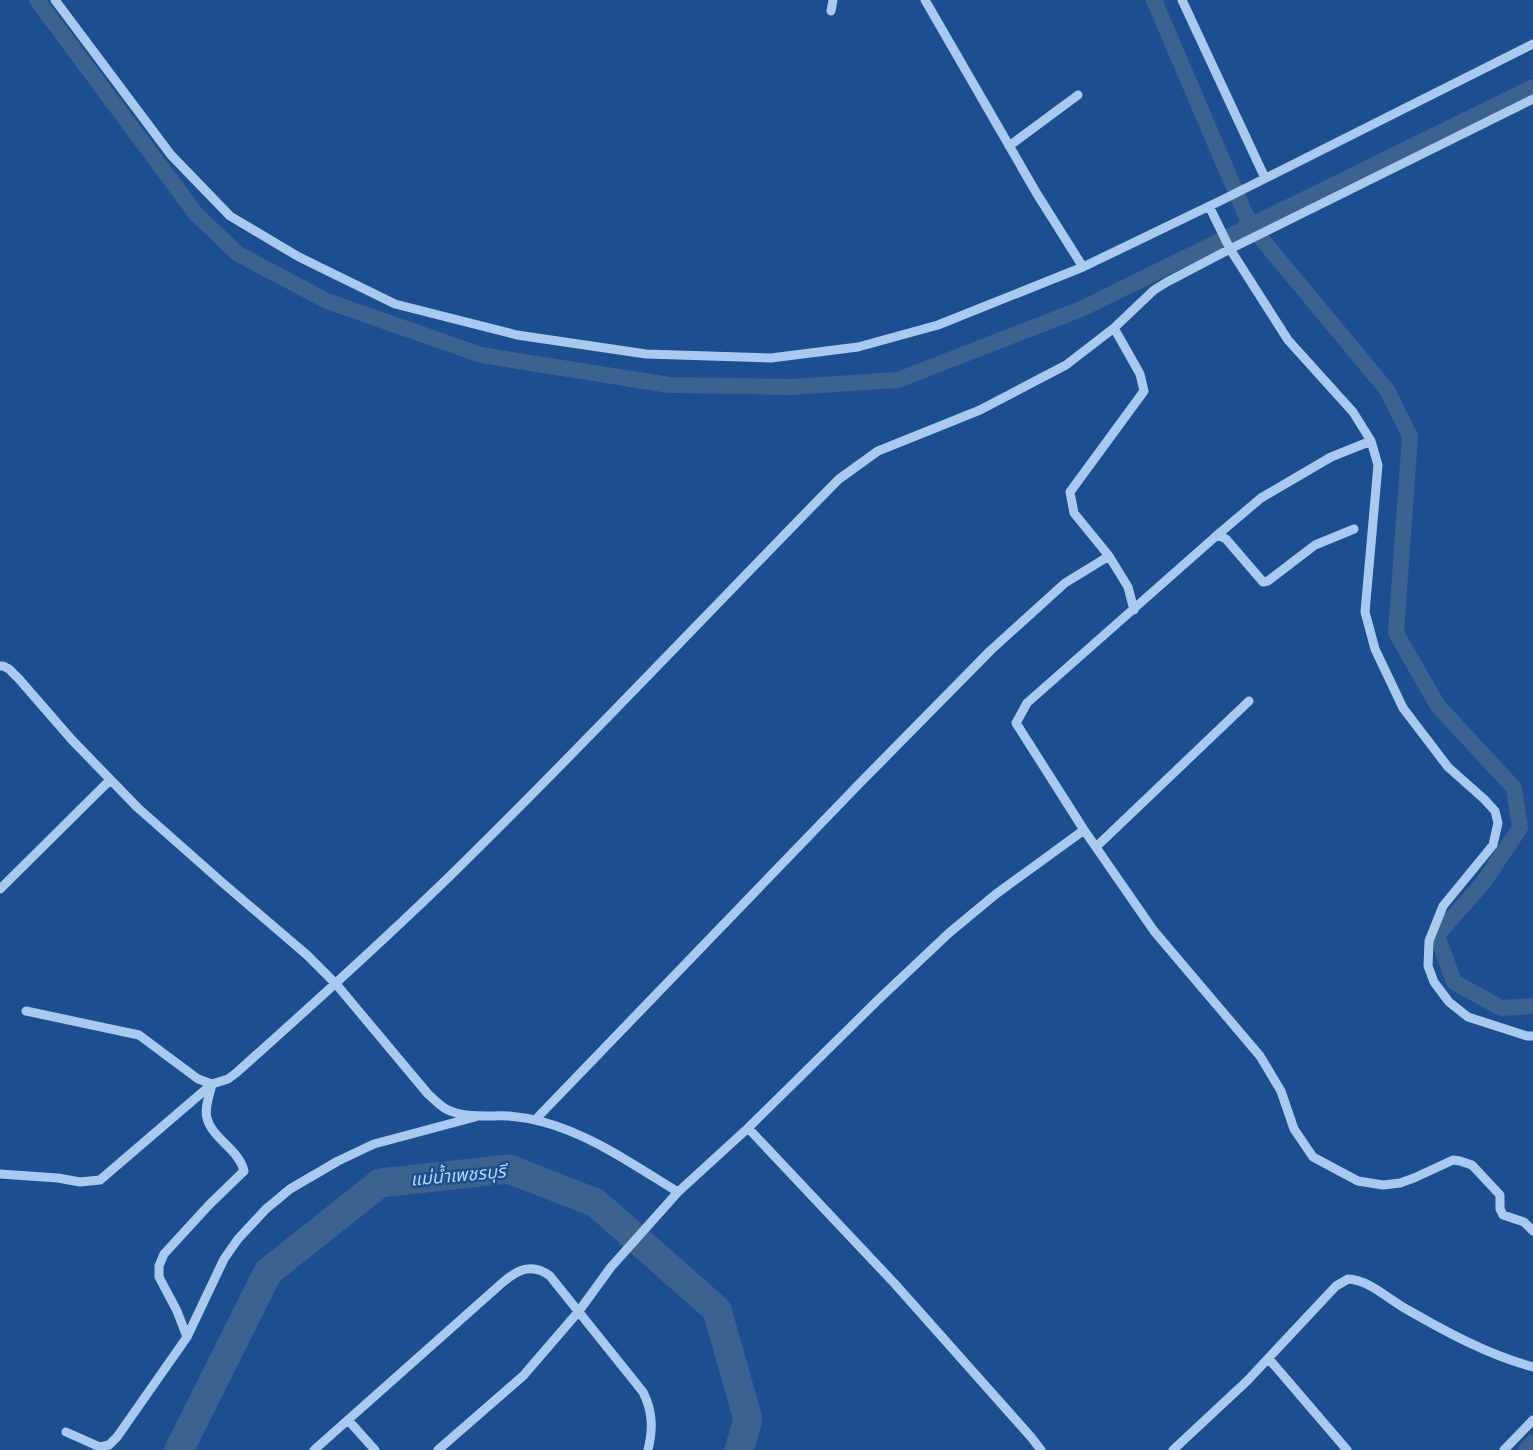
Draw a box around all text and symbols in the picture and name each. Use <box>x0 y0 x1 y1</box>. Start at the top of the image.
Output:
water label: แม่น้ำเพชรบุรี <box>409 1158 509 1191</box>

